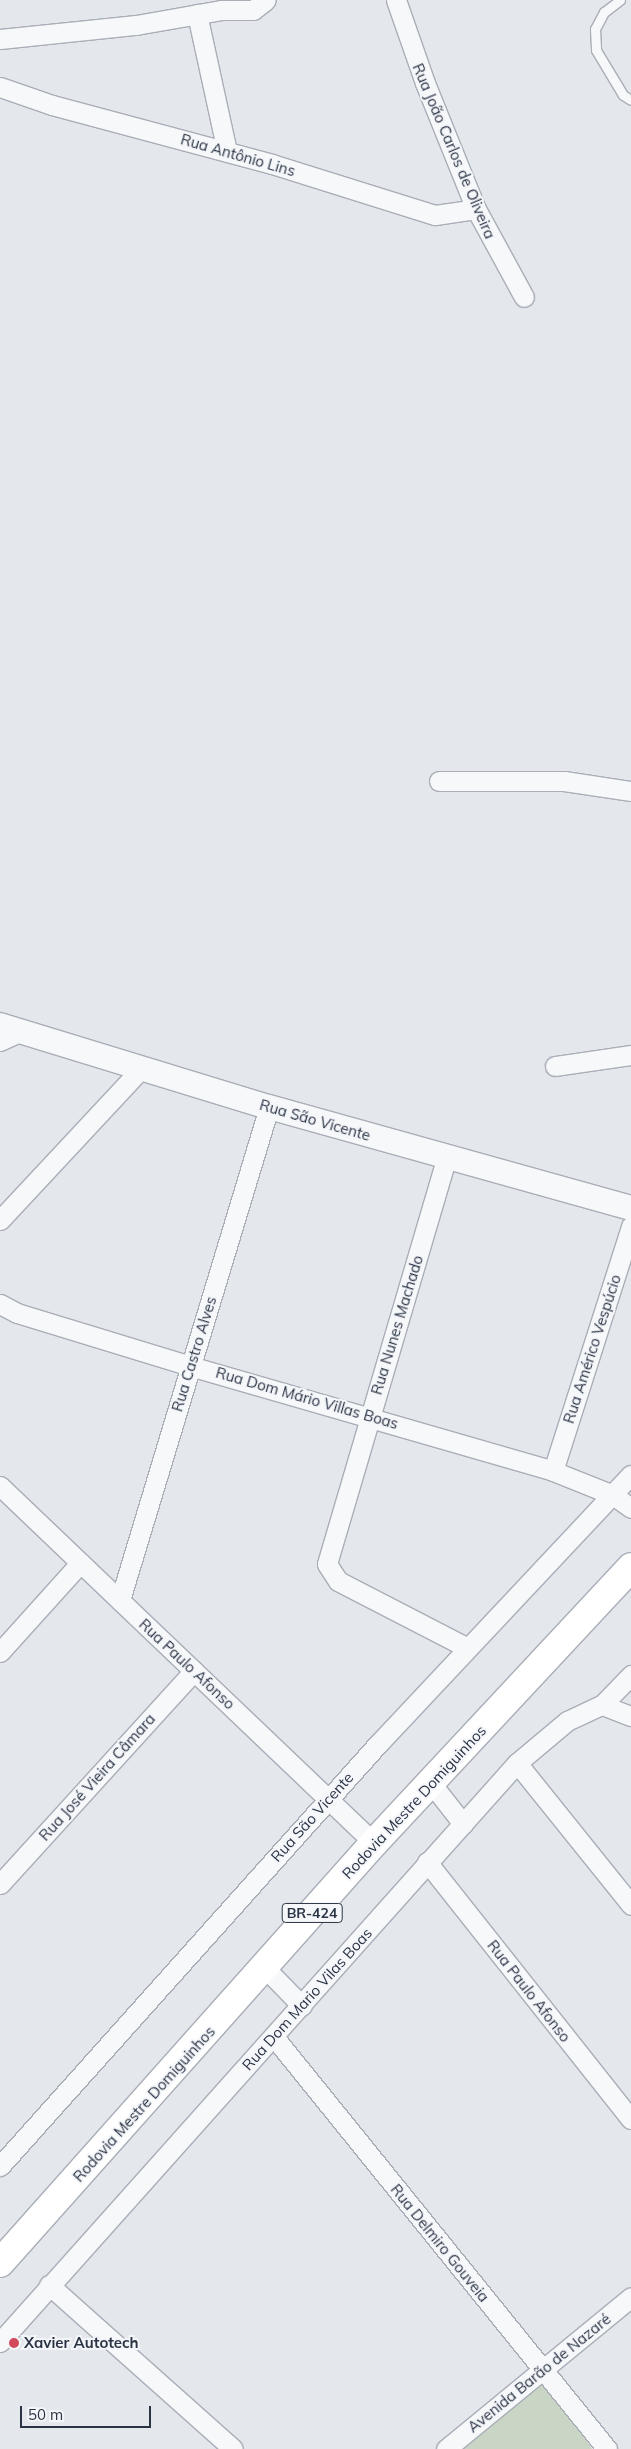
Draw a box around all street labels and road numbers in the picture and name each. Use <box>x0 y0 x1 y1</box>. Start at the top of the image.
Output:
street label: Rua João Carlos de Oliveira <box>409 61 499 241</box>
street label: Rua Antônio Lins <box>179 130 297 180</box>
street label: Rua São Vicente <box>258 1096 372 1144</box>
street label: Rua Nunes Machado <box>367 1253 427 1397</box>
street label: Rua Américo Vespúcio <box>559 1272 625 1426</box>
street label: Rua Castro Alves <box>168 1294 220 1414</box>
street label: Rua Dom Mário Villas Boas <box>214 1363 400 1433</box>
street label: Rua Paulo Afonso <box>135 1615 239 1713</box>
street label: Rua José Vieira Câmara <box>35 1710 159 1844</box>
street label: Rodovia Mestre Domiguinhos <box>338 1722 490 1882</box>
street label: Rua São Vicente <box>267 1768 357 1866</box>
road number: BR-424 <box>281 1902 343 1925</box>
street label: Rua Dom Mario Vilas Boas <box>238 1924 376 2074</box>
street label: Rua Paulo Afonso <box>484 1937 574 2045</box>
street label: Rodovia Mestre Domiguinhos <box>69 2023 219 2185</box>
street label: Rua Delmiro Gouveia <box>387 2181 493 2305</box>
street label: Avenida Barão de Nazaré <box>464 2310 614 2436</box>

